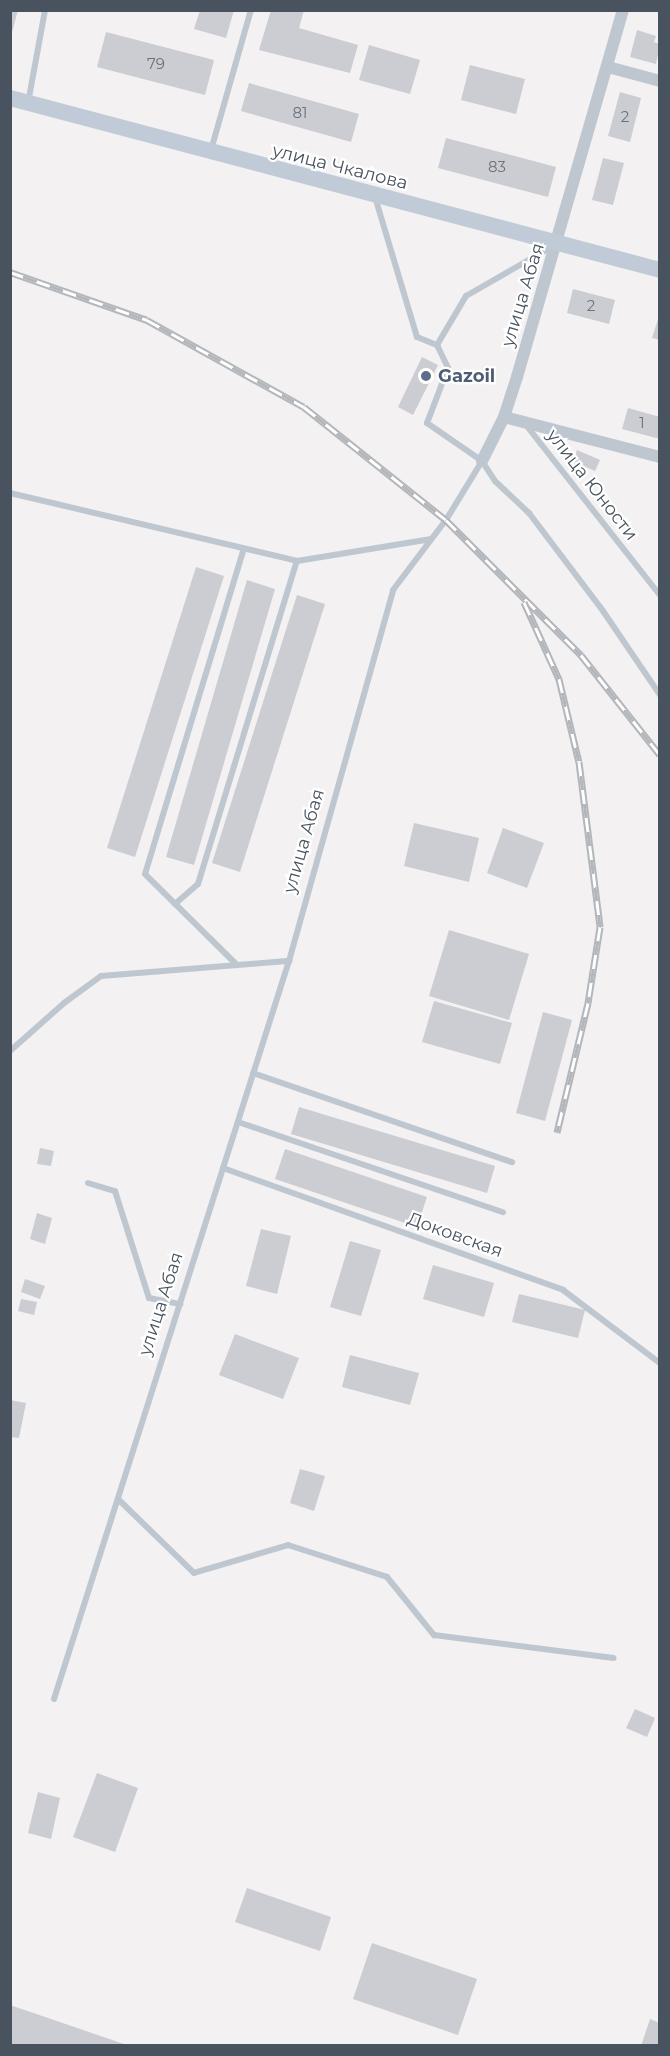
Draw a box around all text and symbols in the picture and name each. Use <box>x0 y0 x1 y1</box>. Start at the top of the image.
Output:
house number: 79 <box>147 55 165 73</box>
house number: 81 <box>293 104 307 122</box>
house number: 2 <box>621 108 629 126</box>
street label: улица Чкалова <box>270 140 410 194</box>
house number: 83 <box>488 158 506 176</box>
street label: улица Абая <box>497 241 549 349</box>
house number: 2 <box>587 297 595 315</box>
place label: Gazoil <box>438 365 495 387</box>
marker: Gazoil <box>419 369 433 383</box>
house number: 1 <box>639 414 645 432</box>
street label: улица Юности <box>542 425 642 545</box>
street label: улица Абая <box>279 786 329 896</box>
street label: Доковская <box>404 1208 506 1262</box>
street label: улица Абая <box>134 1250 188 1358</box>

